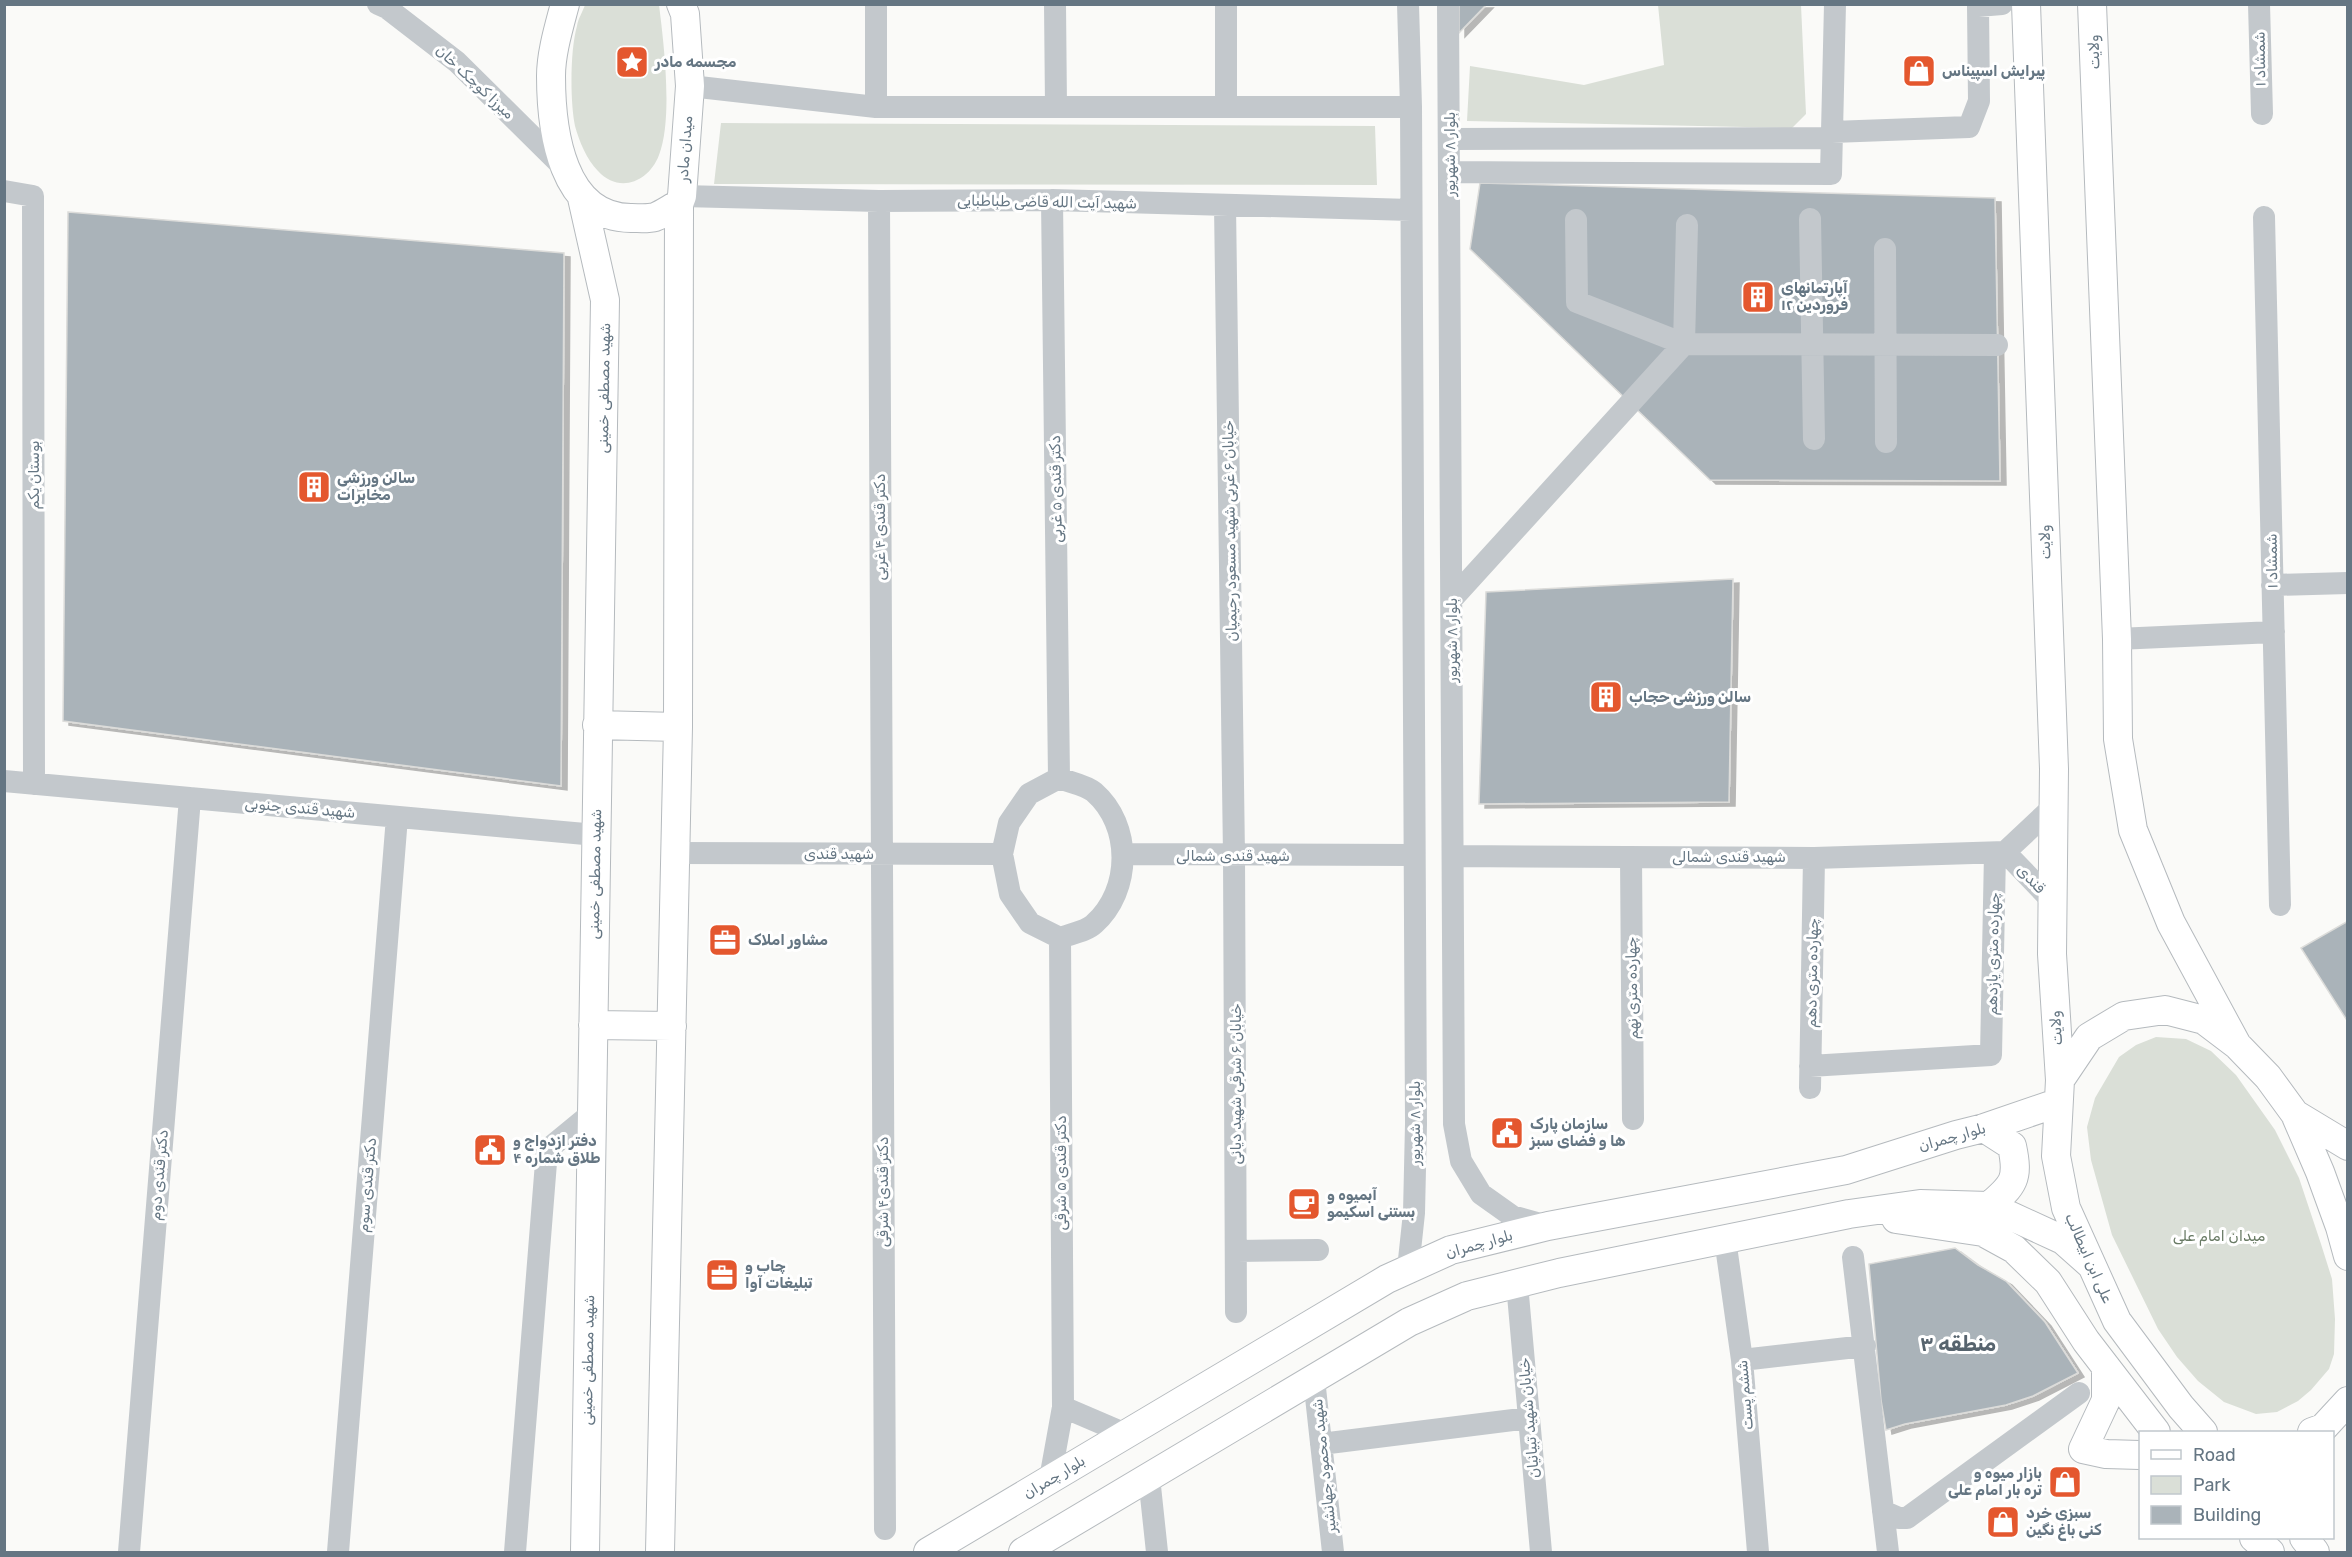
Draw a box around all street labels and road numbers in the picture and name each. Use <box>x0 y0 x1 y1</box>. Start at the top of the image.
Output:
street label: شمشاد ۱ <box>2251 31 2269 87</box>
street label: ولایت <box>2084 34 2105 70</box>
street label: میرزا کوچک خان <box>432 41 518 123</box>
street label: بلوار ۸ شهریور <box>1441 112 1459 197</box>
street label: میدان مادر <box>674 115 696 184</box>
street label: شهید آیت الله قاضی طباطبایی <box>957 191 1137 213</box>
street label: شهید مصطفی خمینی <box>594 323 614 453</box>
street label: خیابان ۶ غربی شهید مسعود رحیمیان <box>1219 420 1241 642</box>
street label: دکتر قندی ۵ غربی <box>1046 435 1066 543</box>
street label: بوستان یکم <box>25 441 44 509</box>
street label: دکتر قندی ۴ غربی <box>871 474 889 580</box>
street label: ولایت <box>2035 524 2056 560</box>
street label: شمشاد ۱ <box>2263 533 2281 589</box>
street label: بلوار ۸ شهریور <box>1443 598 1461 683</box>
street label: شهید قندی جنوبی <box>244 794 356 822</box>
street label: شهید مصطفی خمینی <box>585 809 605 939</box>
street label: شهید قندی <box>804 845 874 863</box>
street label: شهید قندی شمالی <box>1176 847 1290 865</box>
street label: شهید قندی شمالی <box>1672 848 1786 866</box>
street label: قندی <box>2013 861 2049 897</box>
street label: چهارده متری یازدهم <box>1983 892 2004 1016</box>
street label: چهارده متری دهم <box>1802 918 1823 1028</box>
street label: چهارده متری نهم <box>1622 937 1643 1039</box>
street label: خیابان ۶ شرقی شهید دیانی <box>1227 1003 1245 1165</box>
street label: ولایت <box>2046 1010 2067 1046</box>
street label: بلوار ۸ شهریور <box>1406 1081 1424 1166</box>
street label: دکتر قندی ۵ شرقی <box>1052 1115 1070 1231</box>
street label: بلوار چمران <box>1916 1119 1988 1155</box>
street label: دکتر قندی دوم <box>146 1129 173 1221</box>
street label: دکتر قندی سوم <box>354 1137 381 1233</box>
street label: دکتر قندی۴ شرقی <box>874 1137 892 1247</box>
street label: علی ابن ابیطالب <box>2061 1210 2117 1306</box>
street label: بلوار چمران <box>1443 1226 1515 1262</box>
street label: شهید مصطفی خمینی <box>578 1295 598 1425</box>
street label: خیابان شهید تبیانیان <box>1515 1357 1543 1479</box>
street label: ششم پست <box>1733 1359 1758 1431</box>
street label: شهید محمود جهانشیر <box>1308 1398 1340 1535</box>
street label: بلوار چمران <box>1020 1452 1088 1502</box>

